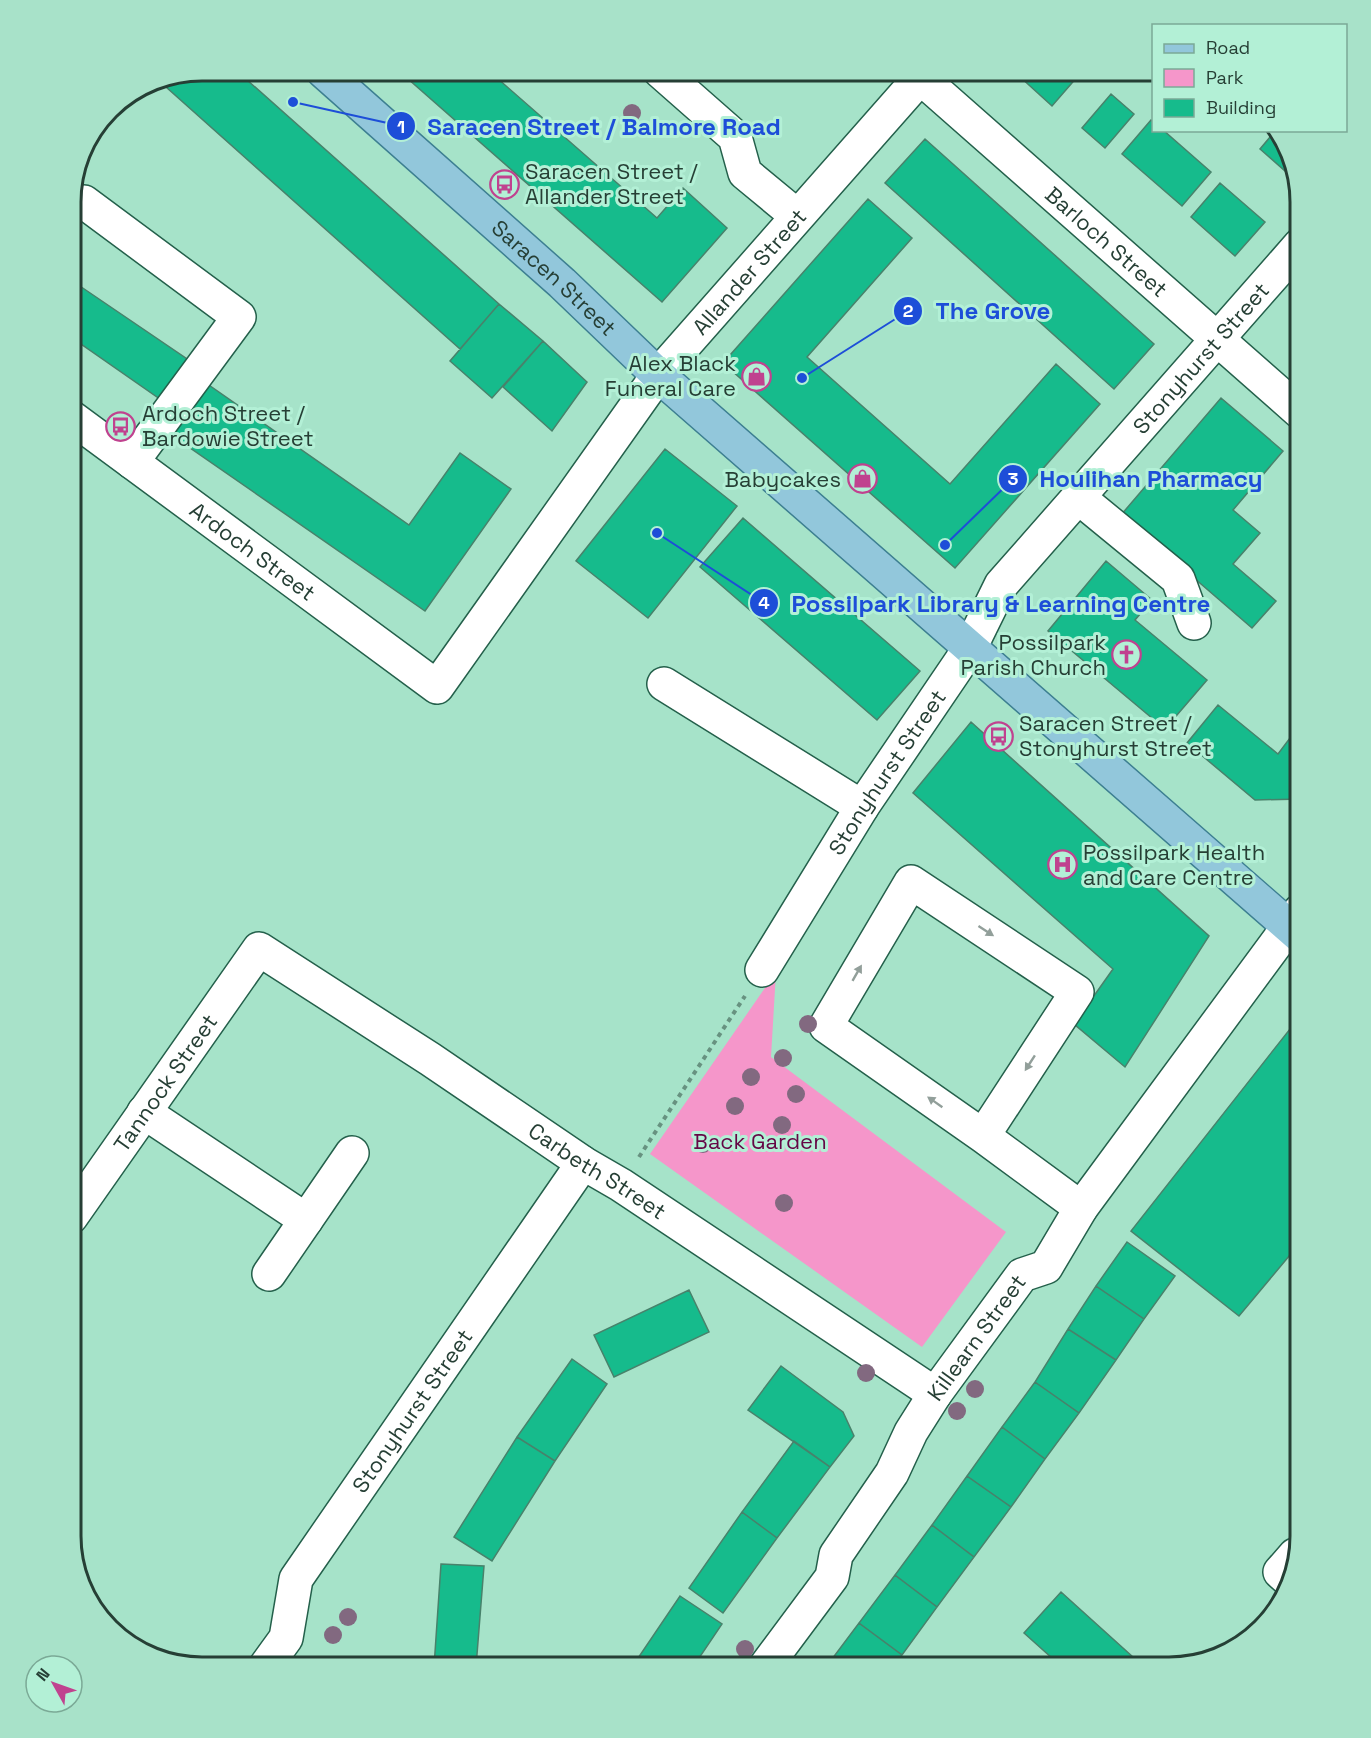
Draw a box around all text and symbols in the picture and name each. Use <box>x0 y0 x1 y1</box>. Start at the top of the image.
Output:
legend <box>1152 24 1347 132</box>
text: Road <box>1206 36 1250 59</box>
text: Park <box>1206 66 1244 89</box>
text: Building <box>1206 96 1276 119</box>
callout: Saracen Street / Balmore Road <box>386 105 793 147</box>
text: Saracen Street / Balmore Road <box>427 111 781 142</box>
text: 1 <box>397 115 405 138</box>
place label: Saracen Street / Allander Street <box>525 157 699 210</box>
bus stop icon: Saracen Street / Allander Street <box>488 168 520 200</box>
street label: Barloch Street <box>1040 180 1174 303</box>
street label: Allander Street <box>686 203 812 341</box>
street label: Saracen Street <box>486 213 622 342</box>
street label: Stonyhurst Street <box>1126 276 1275 440</box>
callout: The Grove <box>893 290 1062 332</box>
text: The Grove <box>936 295 1050 326</box>
text: 2 <box>903 299 914 322</box>
place label: Alex Black Funeral Care <box>605 349 736 402</box>
shop icon: Alex Black Funeral Care <box>741 360 773 392</box>
place label: Ardoch Street / Bardowie Street <box>142 399 314 452</box>
bus stop icon: Ardoch Street / Bardowie Street <box>105 410 137 442</box>
callout: Houlihan Pharmacy <box>998 458 1275 500</box>
shop icon: Babycakes <box>846 463 878 495</box>
text: Houlihan Pharmacy <box>1039 463 1263 494</box>
place label: Babycakes <box>724 465 841 493</box>
text: 3 <box>1008 467 1019 490</box>
street label: Ardoch Street <box>185 496 321 607</box>
callout: Possilpark Library & Learning Centre <box>749 582 1222 624</box>
text: Possilpark Library & Learning Centre <box>792 588 1210 619</box>
text: 4 <box>758 591 770 614</box>
place label: Possilpark Parish Church <box>961 628 1106 681</box>
church icon: Possilpark Parish Church <box>1111 639 1143 671</box>
street label: Stonyhurst Street <box>822 684 952 860</box>
place label: Saracen Street / Stonyhurst Street <box>1019 709 1212 762</box>
bus stop icon: Saracen Street / Stonyhurst Street <box>982 720 1014 752</box>
place label: Possilpark Health and Care Centre <box>1083 838 1265 891</box>
hospital icon: Possilpark Health and Care Centre <box>1046 849 1078 881</box>
one-way arrow <box>977 926 994 937</box>
one-way arrow <box>852 964 862 981</box>
street label: Tannock Street <box>107 1008 223 1157</box>
one-way arrow <box>1025 1055 1036 1071</box>
one-way arrow <box>927 1096 943 1108</box>
street label: Carbeth Street <box>523 1116 672 1225</box>
park label: Back Garden <box>693 1127 827 1155</box>
street label: Killearn Street <box>921 1269 1032 1406</box>
street label: Stonyhurst Street <box>346 1323 478 1498</box>
north arrow <box>24 1654 84 1714</box>
text: N <box>31 1664 54 1686</box>

